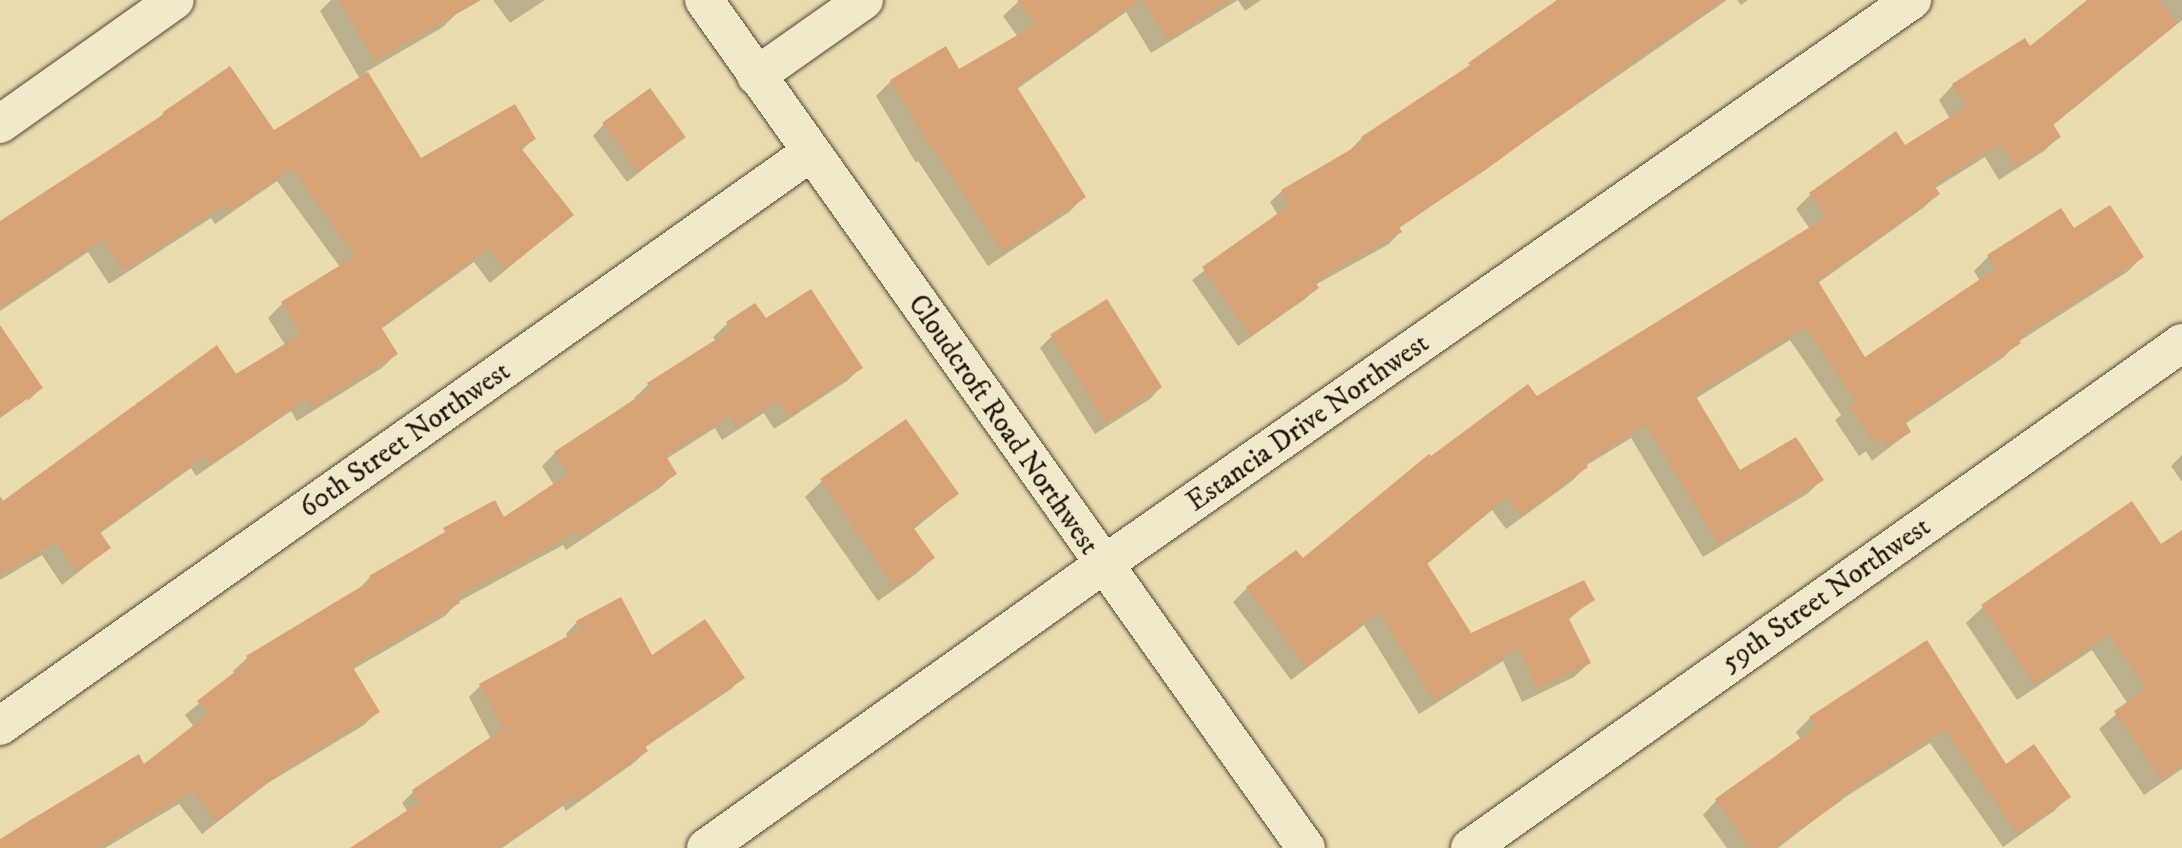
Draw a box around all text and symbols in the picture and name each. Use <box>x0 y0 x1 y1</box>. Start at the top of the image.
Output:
street label: Cloudcroft Road Northwest <box>900 289 1106 561</box>
street label: Estancia Drive Northwest <box>1181 327 1435 519</box>
street label: 60th Street Northwest <box>293 355 517 525</box>
street label: 59th Street Northwest <box>1715 510 1937 680</box>

